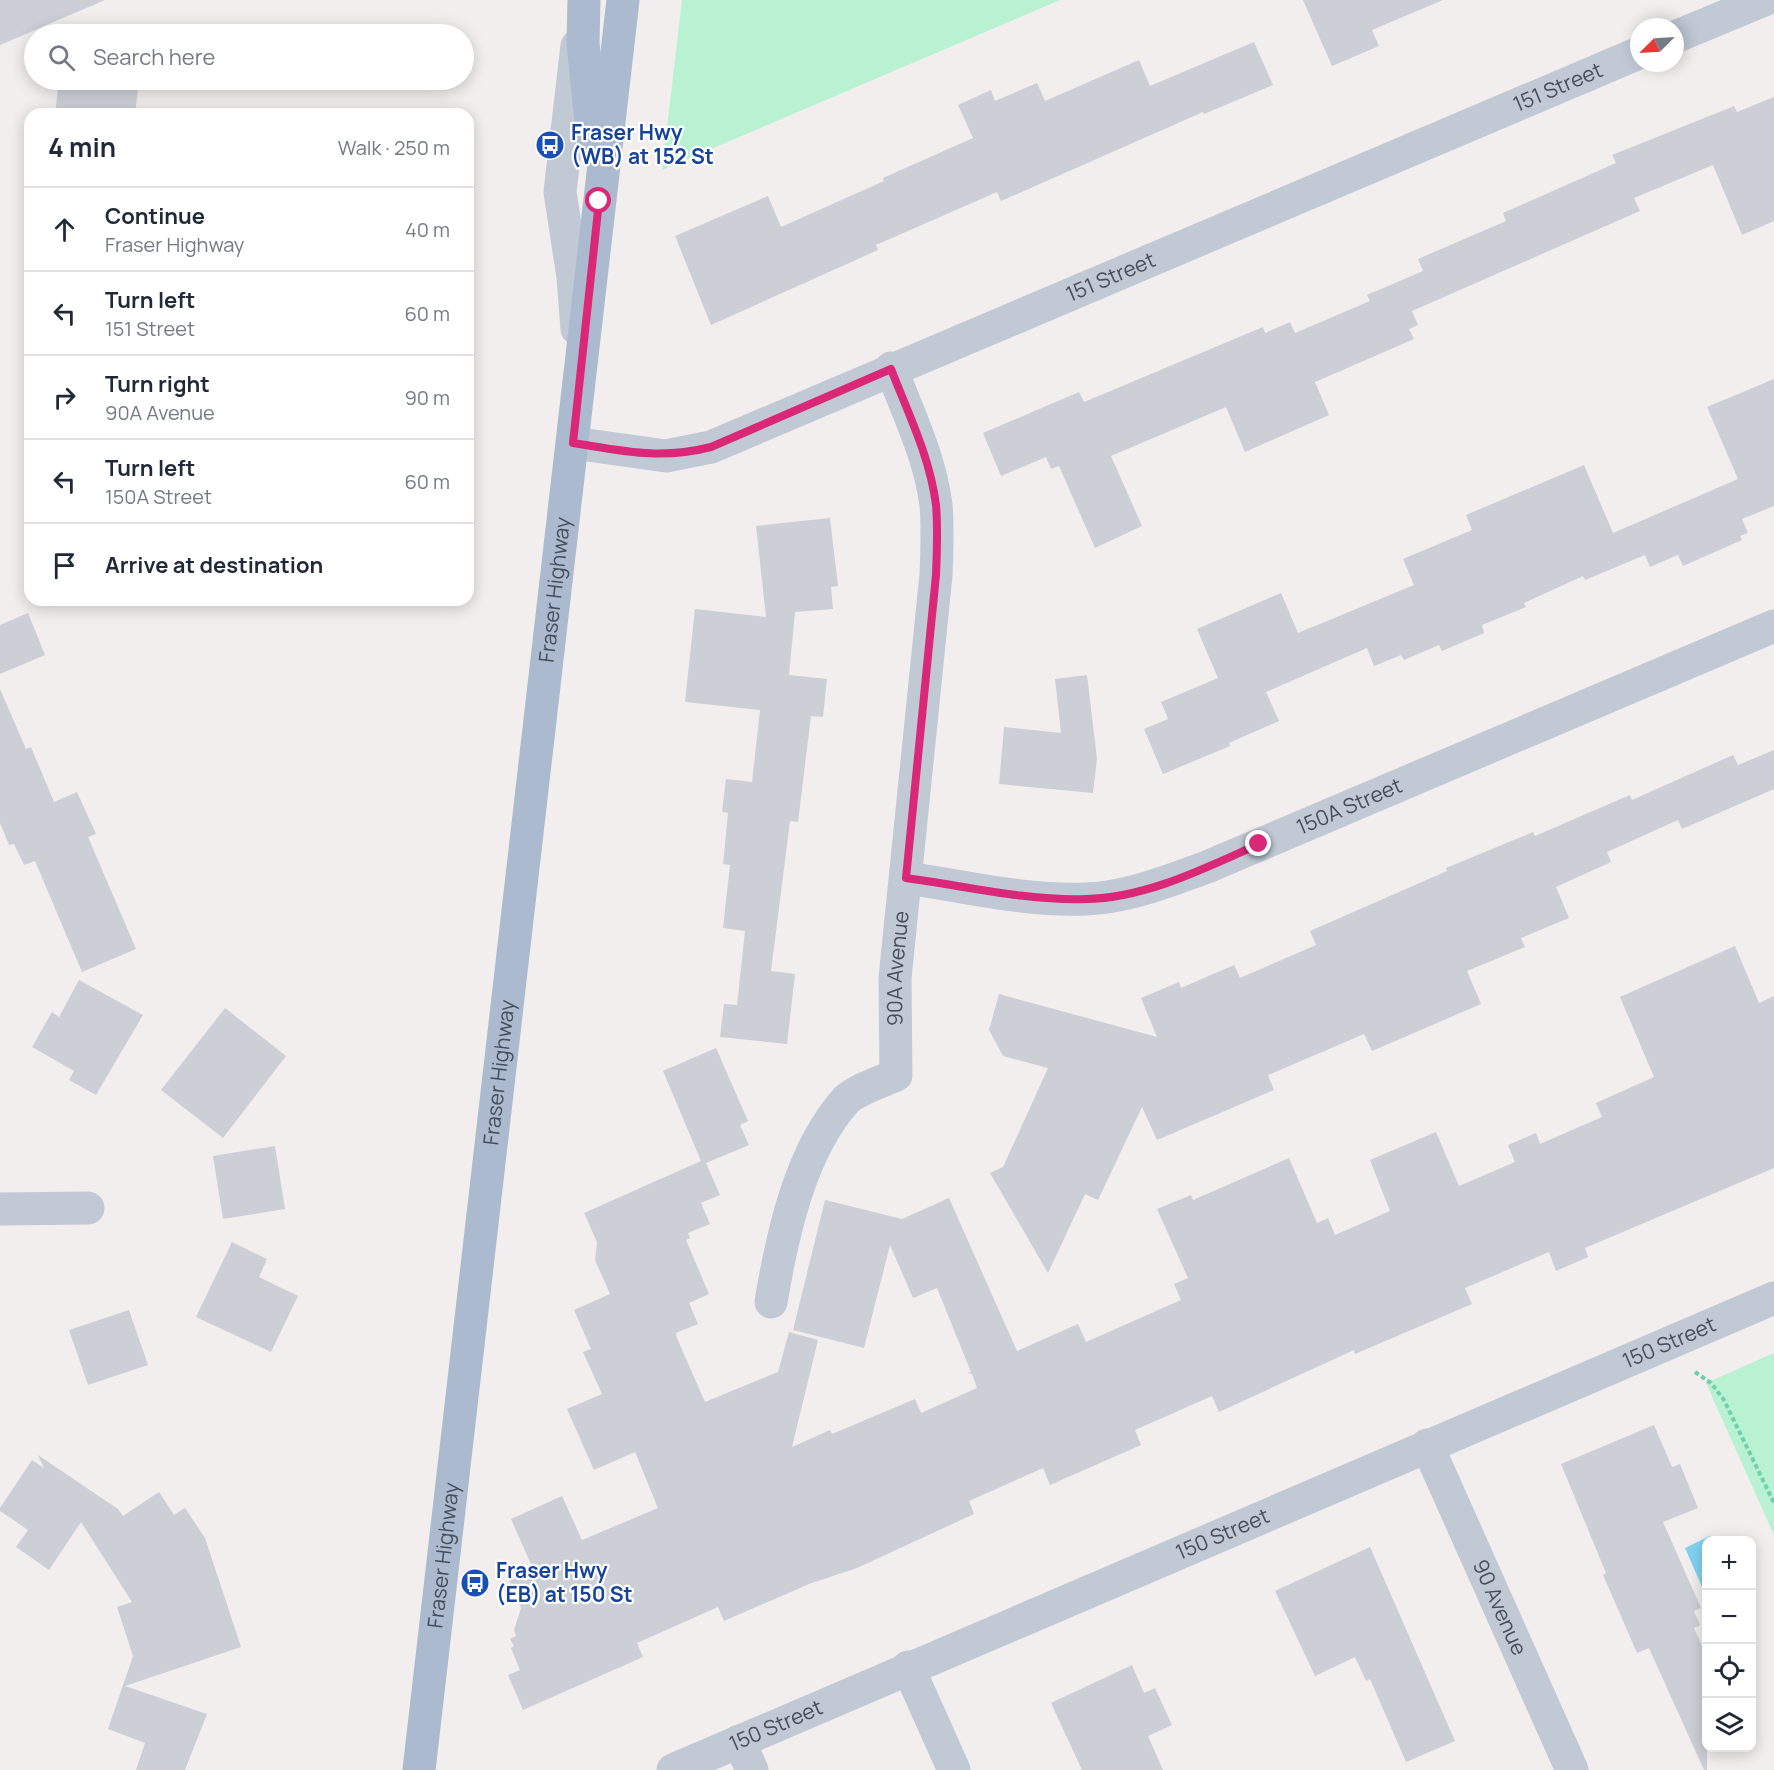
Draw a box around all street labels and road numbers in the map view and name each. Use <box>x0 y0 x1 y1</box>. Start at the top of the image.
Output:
street label: 151 Street <box>1509 55 1607 118</box>
street label: 151 Street <box>1061 245 1159 308</box>
street label: Fraser Highway <box>532 515 576 664</box>
street label: 150A Street <box>1292 771 1406 840</box>
street label: 90A Avenue <box>880 910 915 1026</box>
street label: Fraser Highway <box>476 998 521 1147</box>
street label: 150 Street <box>1618 1310 1720 1374</box>
street label: Fraser Highway <box>420 1481 465 1630</box>
street label: 150 Street <box>1171 1501 1273 1566</box>
street label: 90 Avenue <box>1467 1555 1534 1659</box>
street label: 150 Street <box>724 1693 827 1757</box>

